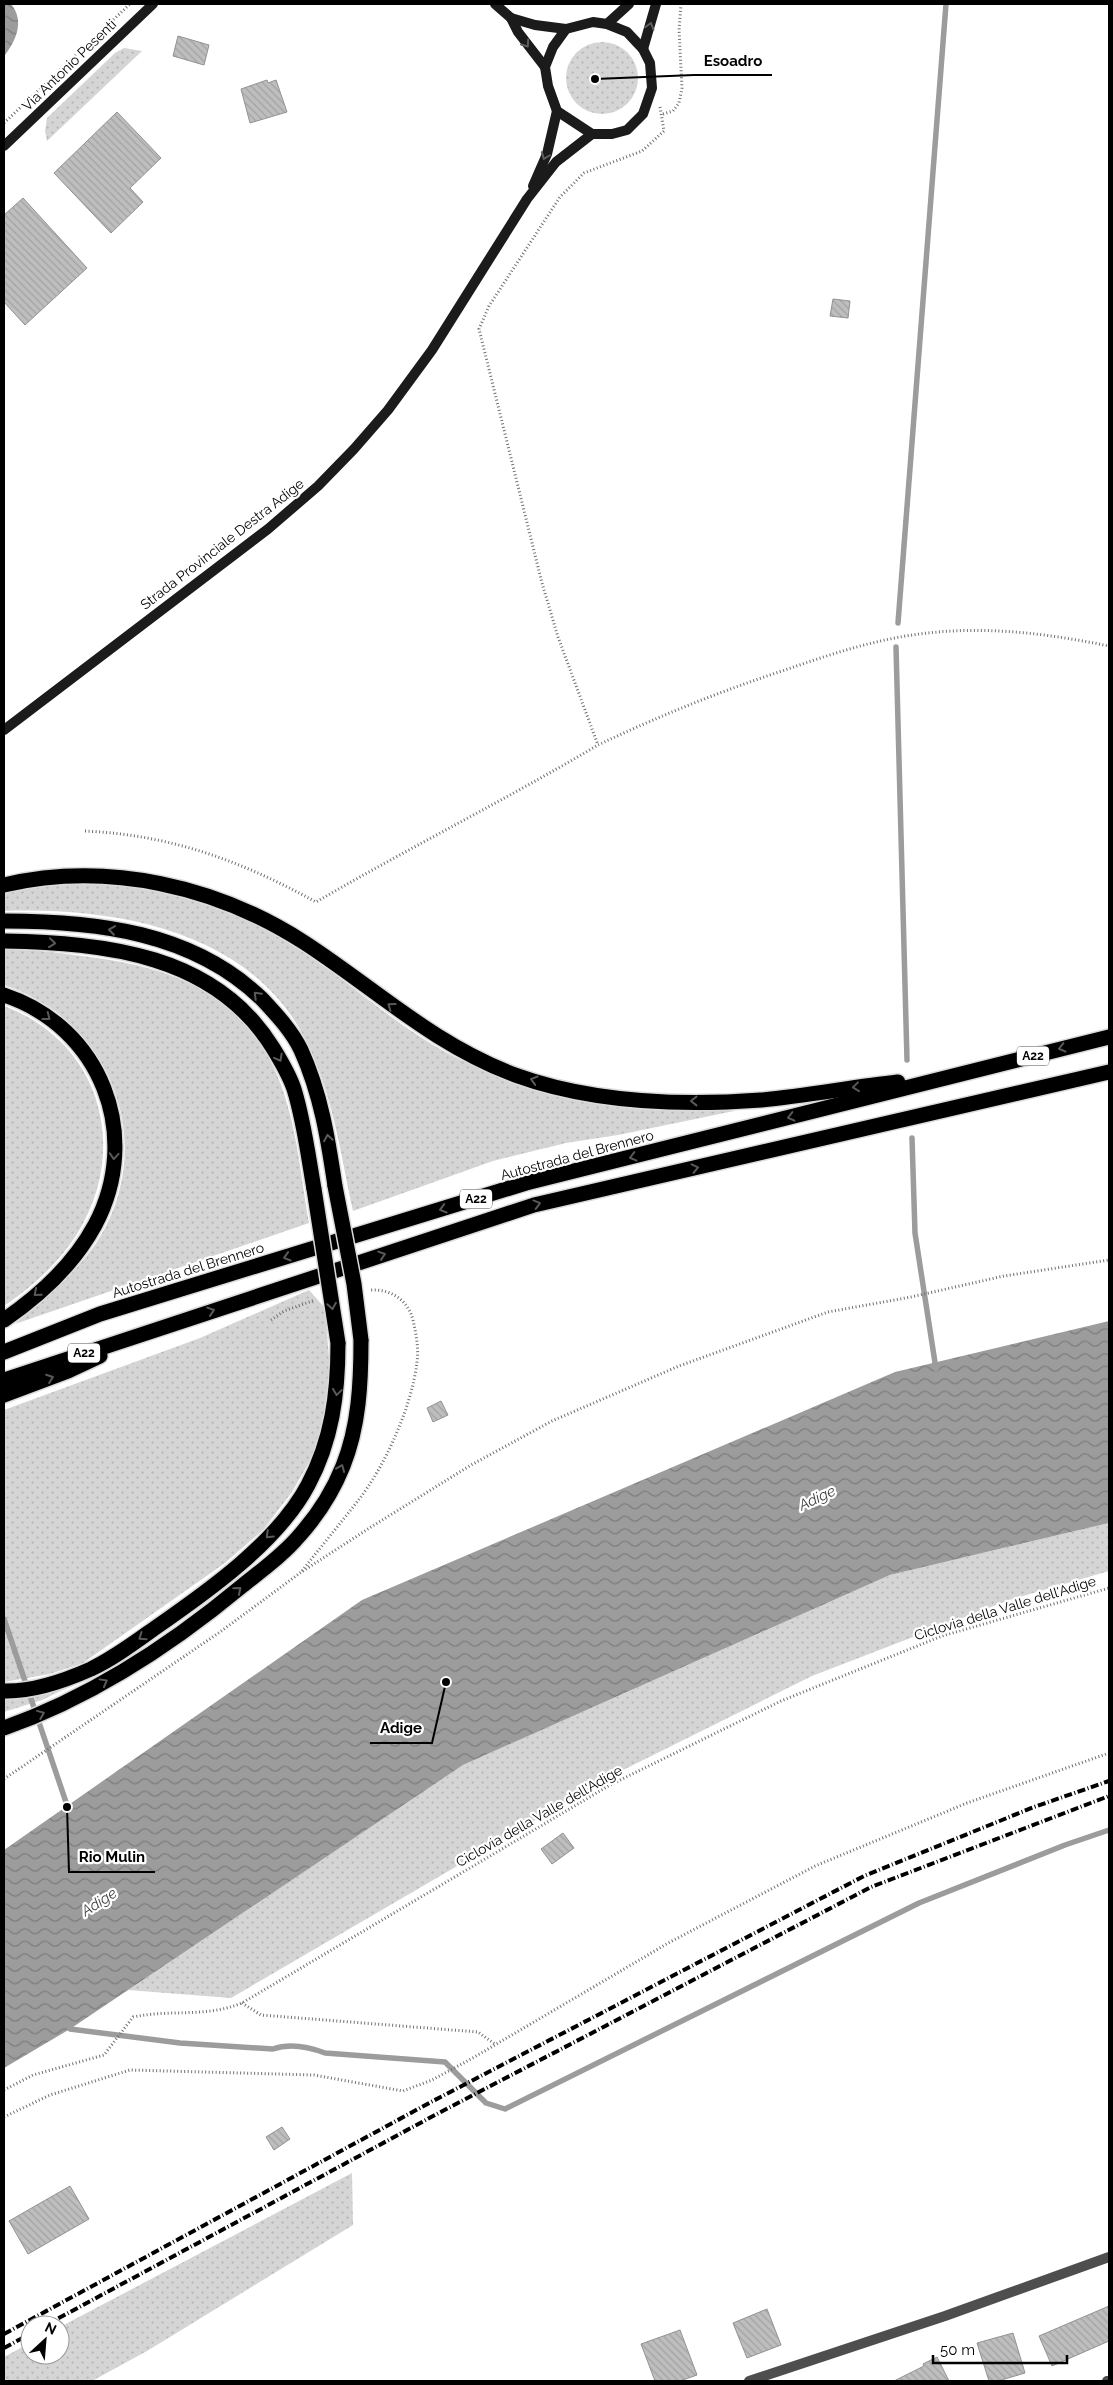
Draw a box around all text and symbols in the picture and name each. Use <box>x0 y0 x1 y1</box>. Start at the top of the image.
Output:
street label: Via Antonio Pesenti <box>19 16 119 114</box>
one-way arrow <box>644 23 654 31</box>
one-way arrow <box>521 38 529 47</box>
callout: Esoadro <box>694 45 772 75</box>
text: Esoadro <box>704 52 762 70</box>
one-way arrow <box>541 151 552 160</box>
street label: Strada Provinciale Destra Adige <box>137 475 307 613</box>
one-way arrow <box>108 925 116 936</box>
one-way arrow <box>49 937 57 948</box>
one-way arrow <box>254 992 263 1001</box>
one-way arrow <box>388 1003 397 1011</box>
one-way arrow <box>41 1011 50 1019</box>
one-way arrow <box>1057 1042 1066 1053</box>
road number: A22 <box>1017 1046 1049 1066</box>
one-way arrow <box>273 1053 283 1062</box>
one-way arrow <box>531 1076 539 1086</box>
one-way arrow <box>852 1081 860 1092</box>
one-way arrow <box>690 1096 698 1106</box>
one-way arrow <box>786 1111 795 1122</box>
street label: Autostrada del Brennero <box>499 1127 655 1183</box>
one-way arrow <box>323 1133 333 1142</box>
one-way arrow <box>629 1151 637 1161</box>
one-way arrow <box>109 1152 120 1160</box>
one-way arrow <box>691 1163 700 1174</box>
road number: A22 <box>460 1190 492 1208</box>
one-way arrow <box>532 1200 540 1210</box>
one-way arrow <box>439 1203 447 1213</box>
street label: Autostrada del Brennero <box>110 1239 266 1301</box>
one-way arrow <box>284 1251 292 1261</box>
one-way arrow <box>378 1251 386 1261</box>
one-way arrow <box>34 1288 43 1297</box>
one-way arrow <box>327 1302 337 1311</box>
one-way arrow <box>207 1307 215 1317</box>
road number: A22 <box>68 1344 100 1362</box>
one-way arrow <box>45 1374 53 1384</box>
one-way arrow <box>332 1388 343 1396</box>
one-way arrow <box>335 1464 346 1473</box>
water label: Adige <box>795 1482 838 1515</box>
one-way arrow <box>266 1529 275 1538</box>
street label: Ciclovia della Valle dell'Adige <box>912 1573 1098 1643</box>
one-way arrow <box>232 1587 241 1596</box>
one-way arrow <box>139 1631 148 1640</box>
one-way arrow <box>99 1678 108 1688</box>
one-way arrow <box>36 1710 45 1721</box>
callout: Adige <box>370 1713 432 1743</box>
text: Adige <box>380 1719 422 1737</box>
street label: Ciclovia della Valle dell'Adige <box>453 1762 625 1870</box>
callout: Rio Mulin <box>69 1842 155 1872</box>
text: Rio Mulin <box>79 1848 145 1866</box>
water label: Adige <box>77 1884 120 1921</box>
north arrow <box>20 2315 70 2365</box>
text: N <box>42 2319 59 2338</box>
scale bar <box>933 2332 1067 2364</box>
text: 50 m <box>940 2341 975 2359</box>

